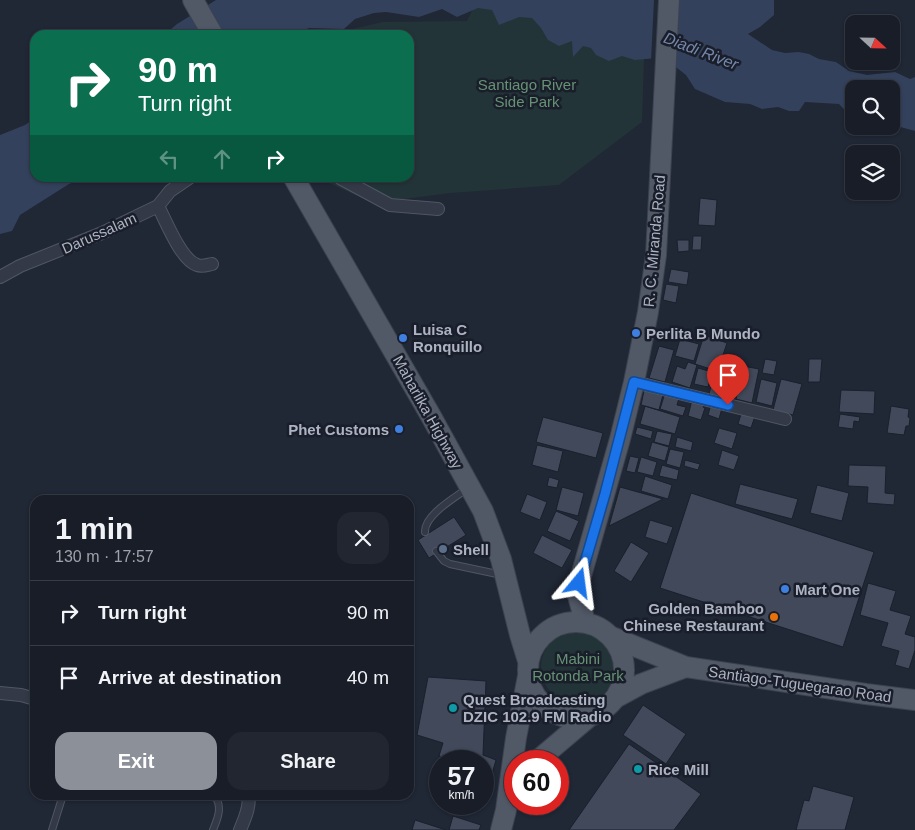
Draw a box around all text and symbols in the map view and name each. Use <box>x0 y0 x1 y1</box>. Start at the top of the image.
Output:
north arrow <box>845 15 900 70</box>
map controls <box>845 15 900 200</box>
water label: Diadi River <box>661 29 741 73</box>
icon: right <box>55 50 120 115</box>
text: 90 m <box>138 50 218 89</box>
park label: Santiago River Side Park <box>478 76 576 110</box>
button: search <box>845 80 900 135</box>
text: Turn right <box>138 91 231 116</box>
icon: left <box>155 145 183 173</box>
icon: ahead <box>208 145 236 173</box>
icon: right <box>261 145 289 173</box>
button: layers <box>845 145 900 200</box>
street label: R. C. Miranda Road <box>640 174 668 308</box>
street label: Darussalam <box>59 209 139 257</box>
place label: Luisa C Ronquillo <box>413 321 482 355</box>
place label: Perlita B Mundo <box>646 325 760 342</box>
marker: Perlita B Mundo <box>630 327 642 339</box>
marker: Luisa C Ronquillo <box>397 332 409 344</box>
street label: Maharlika Highway <box>390 352 466 472</box>
pin <box>707 354 749 405</box>
icon: arrive <box>714 361 742 389</box>
place label: Phet Customs <box>288 421 389 438</box>
marker: Phet Customs <box>393 423 405 435</box>
text: 1 min <box>55 512 133 545</box>
button: close <box>337 512 389 564</box>
place label: Shell <box>453 541 489 558</box>
marker: Shell <box>437 543 449 555</box>
text: 130 m · 17:57 <box>55 548 154 565</box>
position arrow <box>552 556 604 608</box>
place label: Mart One <box>795 581 860 598</box>
marker: Mart One <box>779 583 791 595</box>
icon: right <box>55 599 83 627</box>
place label: Golden Bamboo Chinese Restaurant <box>623 600 764 634</box>
text: Turn right <box>98 602 186 623</box>
text: 90 m <box>347 602 389 623</box>
marker: Golden Bamboo Chinese Restaurant <box>768 611 780 623</box>
park label: Mabini Rotonda Park <box>532 650 624 684</box>
street label: Santiago-Tuguegarao Road <box>707 663 893 705</box>
icon: arrive <box>55 664 83 692</box>
text: Arrive at destination <box>98 667 282 688</box>
text: 40 m <box>347 667 389 688</box>
place label: Quest Broadcasting DZIC 102.9 FM Radio <box>463 691 611 725</box>
marker: Quest Broadcasting DZIC 102.9 FM Radio <box>447 702 459 714</box>
button: Exit <box>55 732 217 790</box>
button: Share <box>227 732 389 790</box>
speed limit sign: 60 <box>504 750 569 815</box>
place label: Rice Mill <box>648 761 709 778</box>
text: 57 <box>448 762 475 790</box>
marker: Rice Mill <box>632 763 644 775</box>
text: km/h <box>448 788 475 802</box>

